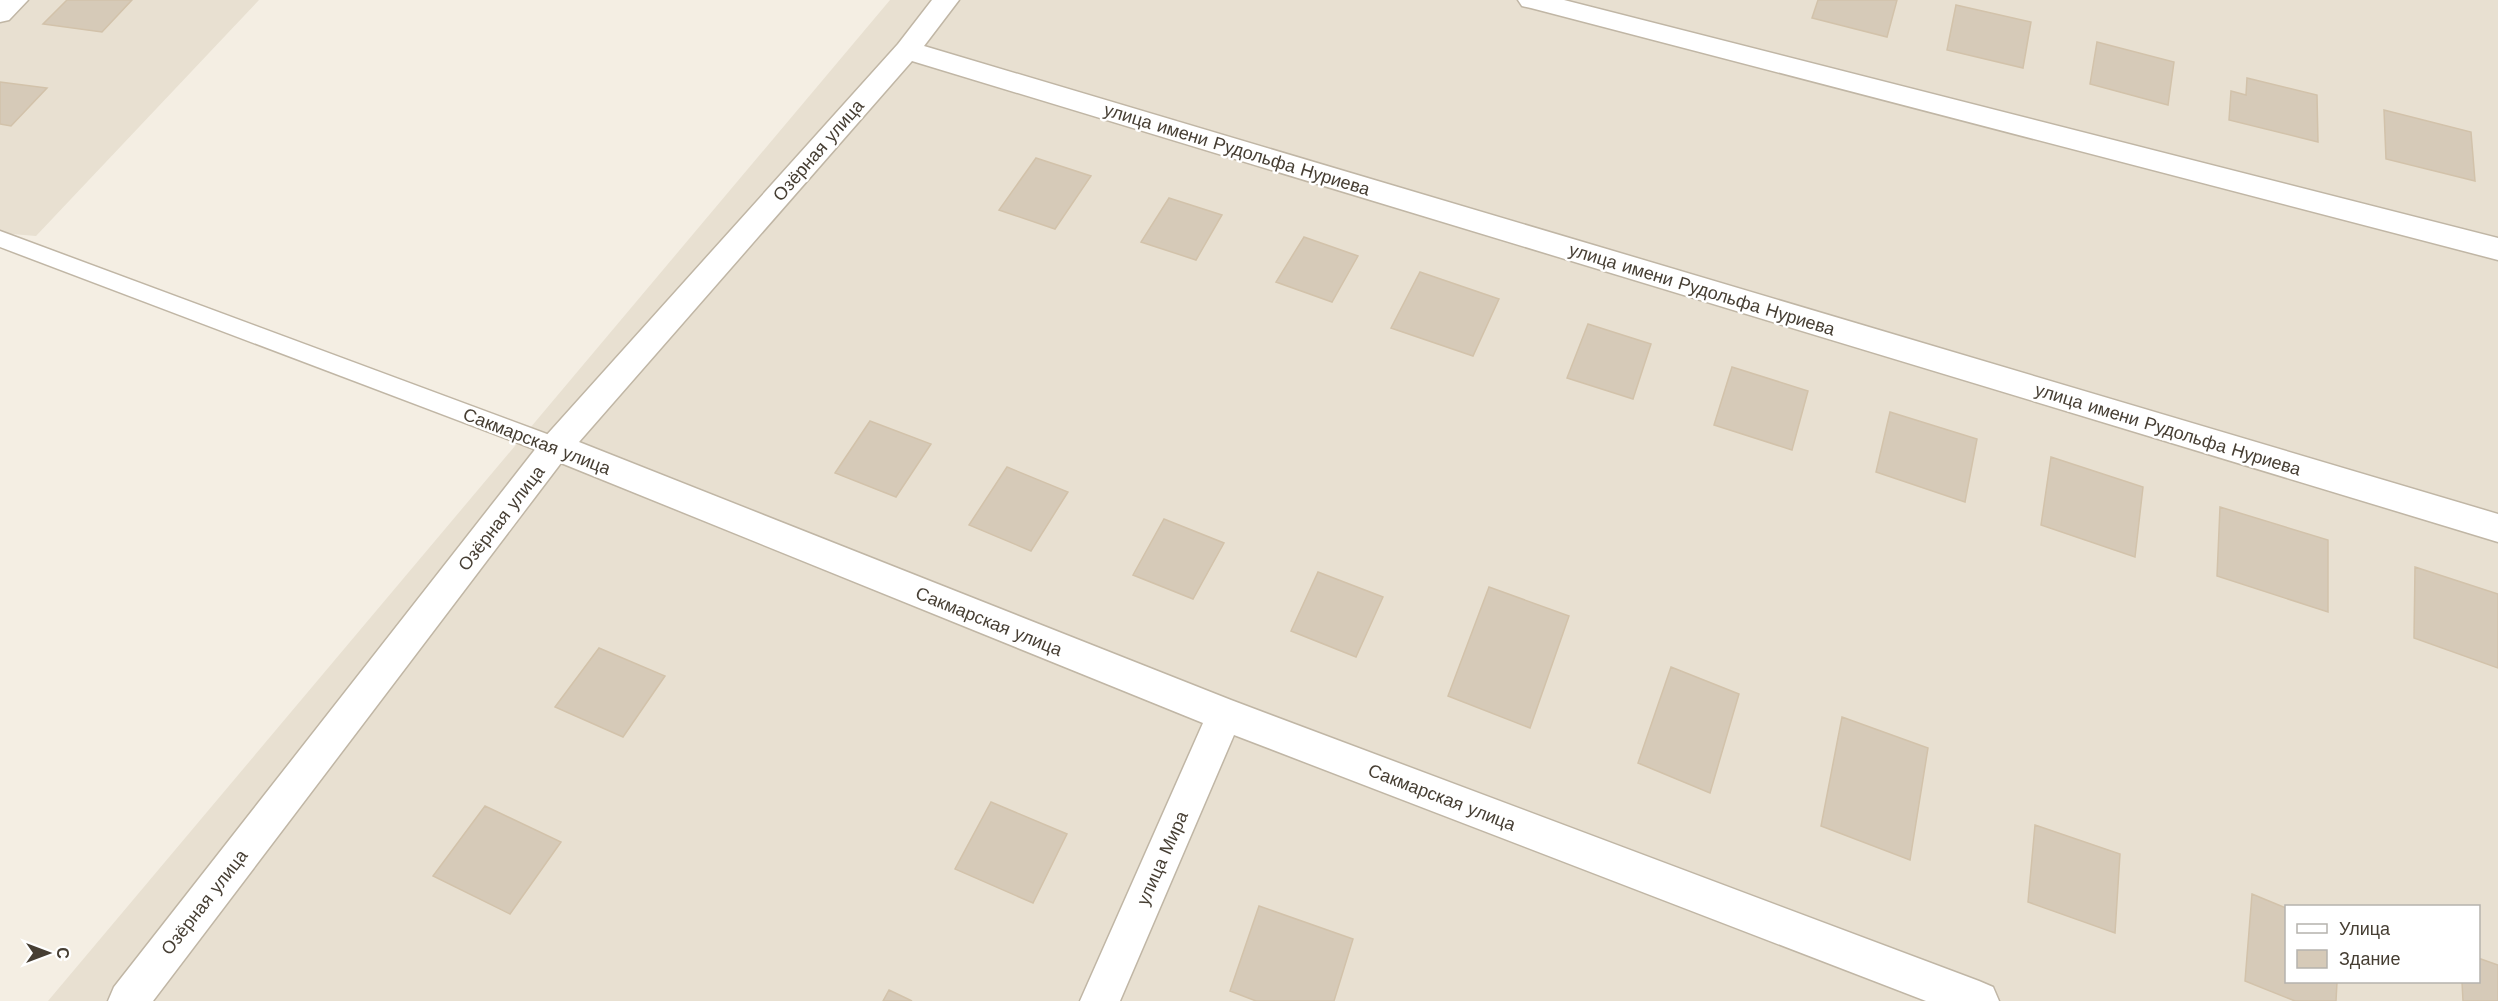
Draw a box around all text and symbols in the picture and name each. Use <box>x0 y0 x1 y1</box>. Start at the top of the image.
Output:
street label: Озёрная улица <box>768 94 868 205</box>
street label: улица имени Рудольфа Нуриева <box>1102 98 1373 200</box>
street label: улица имени Рудольфа Нуриева <box>1567 238 1838 340</box>
street label: улица имени Рудольфа Нуриева <box>2033 378 2304 480</box>
street label: Сакмарская улица <box>460 403 615 479</box>
street label: Озёрная улица <box>453 460 549 575</box>
street label: Сакмарская улица <box>913 582 1066 660</box>
street label: Сакмарская улица <box>1365 759 1520 835</box>
street label: улица Мира <box>1132 807 1192 908</box>
street label: Озёрная улица <box>156 844 252 959</box>
legend <box>2285 905 2480 983</box>
text: Улица <box>2339 918 2391 939</box>
north arrow <box>18 923 78 983</box>
text: С <box>53 947 72 959</box>
text: Здание <box>2339 948 2400 969</box>

